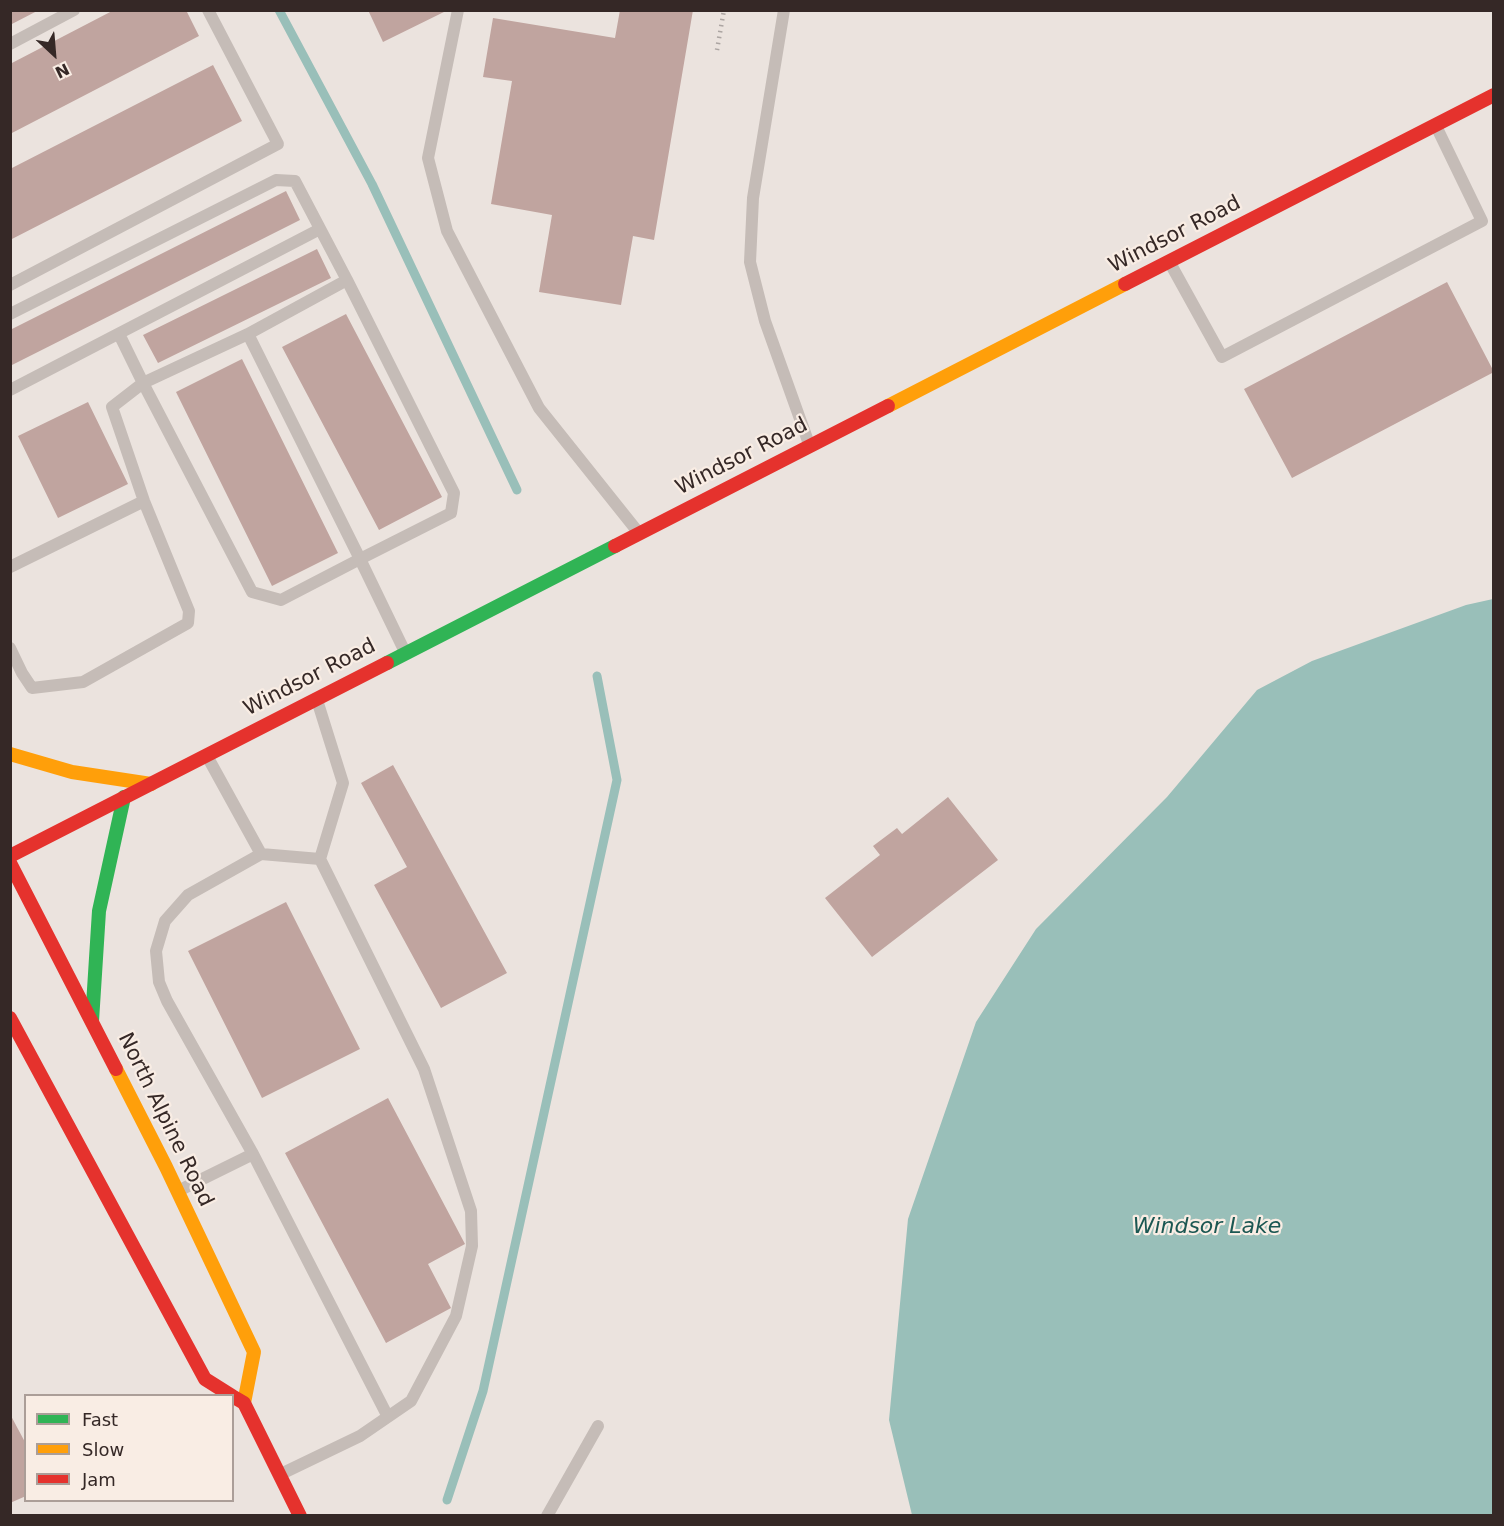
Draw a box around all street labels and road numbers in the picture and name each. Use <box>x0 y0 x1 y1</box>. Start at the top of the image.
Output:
street label: Windsor Road <box>1105 191 1245 279</box>
street label: Windsor Road <box>672 413 812 501</box>
street label: Windsor Road <box>240 634 380 722</box>
street label: North Alpine Road <box>112 1029 218 1211</box>

